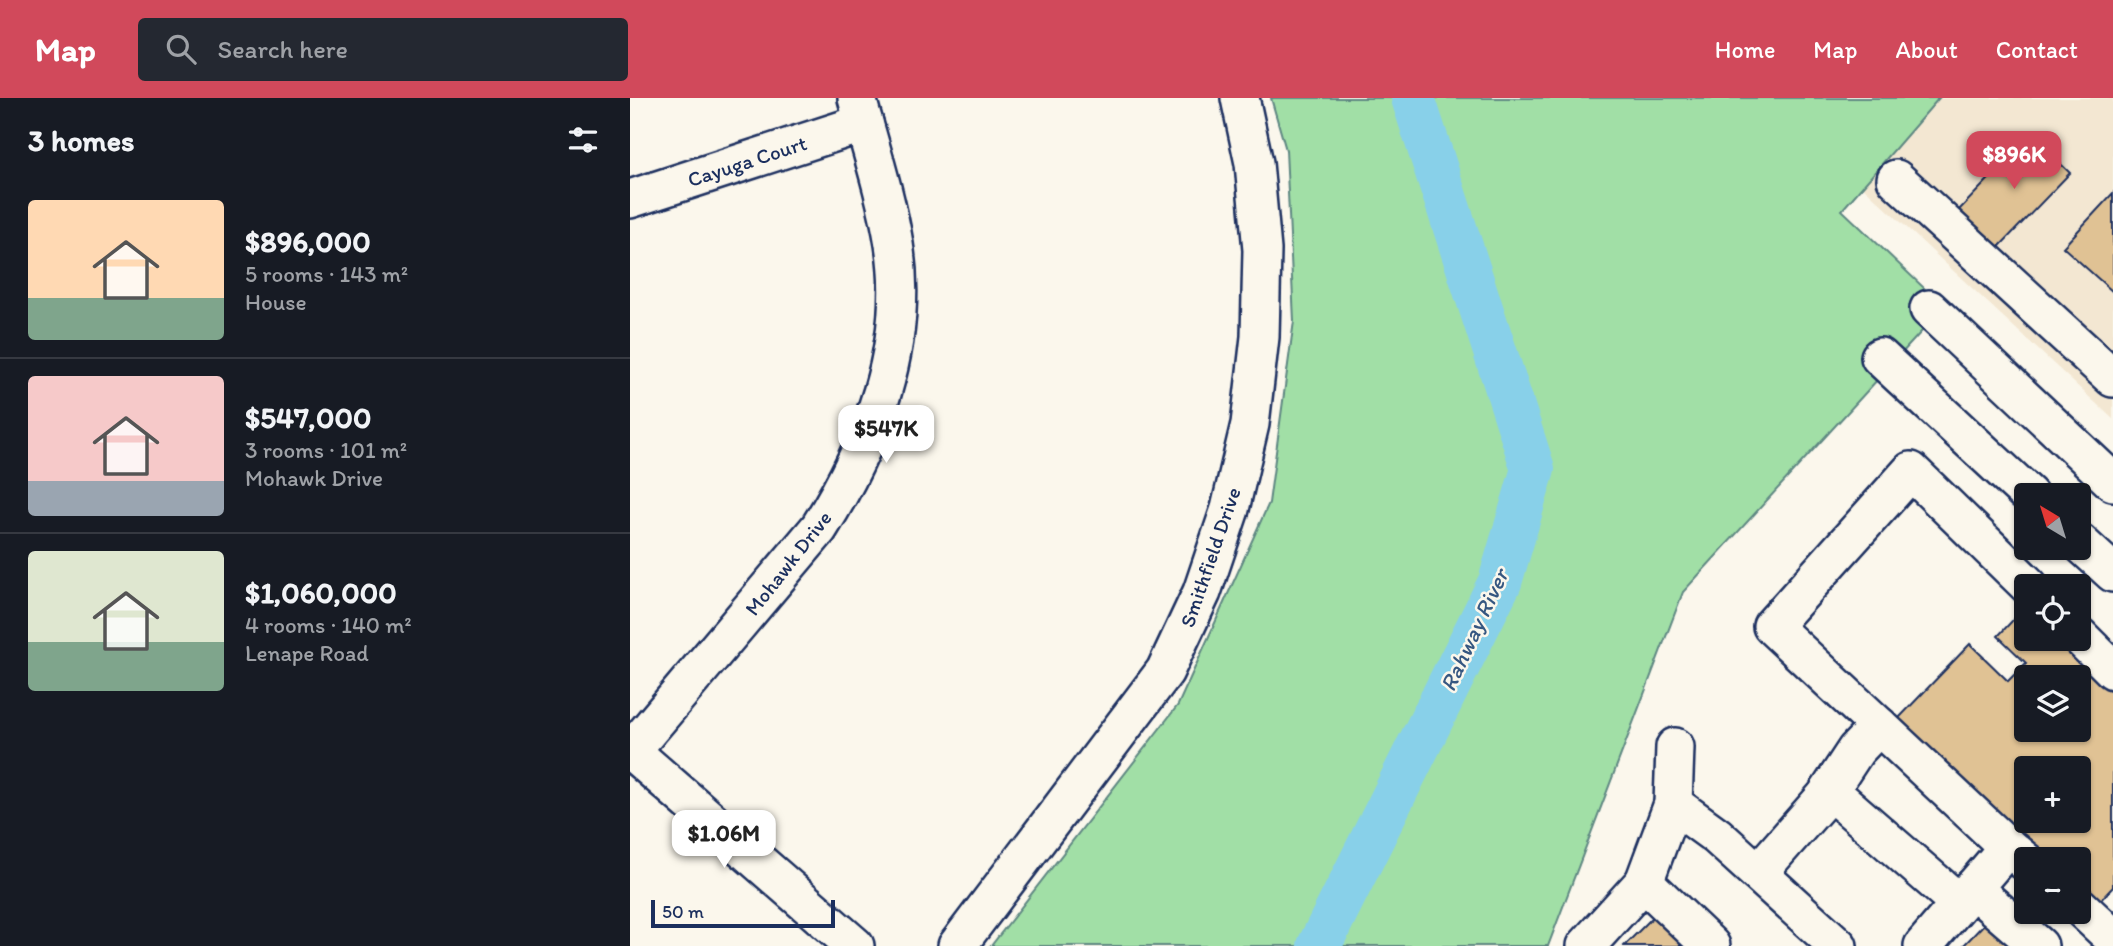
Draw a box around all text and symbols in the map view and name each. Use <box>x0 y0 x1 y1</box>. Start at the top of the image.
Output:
search box <box>138 18 628 81</box>
text: Map <box>35 30 96 69</box>
icon: search <box>162 30 200 68</box>
text: Search here <box>218 33 348 65</box>
text: Home <box>1715 35 1775 64</box>
text: Map <box>1813 35 1857 64</box>
text: About <box>1895 35 1958 64</box>
text: Contact <box>1996 35 2078 64</box>
icon: filters <box>564 121 602 159</box>
text: 3 homes <box>28 122 135 159</box>
street label: Cayuga Court <box>684 130 810 192</box>
pin: $896K <box>1965 132 2063 191</box>
text: $896K <box>1982 140 2046 168</box>
text: $896,000 <box>245 223 371 260</box>
icon: home <box>84 228 168 312</box>
text: 5 rooms · 143 m² <box>245 260 408 288</box>
text: House <box>245 288 307 316</box>
text: $547,000 <box>245 399 371 436</box>
icon: home <box>84 404 168 488</box>
pin: $547K <box>837 406 935 465</box>
text: $547K <box>854 414 918 442</box>
text: 3 rooms · 101 m² <box>245 436 407 464</box>
text: Mohawk Drive <box>245 464 383 492</box>
north arrow <box>2014 483 2091 560</box>
map controls <box>2014 483 2091 924</box>
street label: Smithfield Drive <box>1174 484 1246 630</box>
street label: Mohawk Drive <box>739 506 837 620</box>
water label: Rahway River <box>1434 562 1515 695</box>
text: $1,060,000 <box>245 574 397 611</box>
button: locate <box>2014 574 2091 651</box>
icon: home <box>84 579 168 663</box>
text: 4 rooms · 140 m² <box>245 611 412 639</box>
text: Lenape Road <box>245 639 369 667</box>
button: layers <box>2014 665 2091 742</box>
button: + <box>2014 756 2091 833</box>
pin: $1.06M <box>667 810 781 870</box>
text: $1.06M <box>688 819 760 847</box>
button: − <box>2014 847 2091 924</box>
scale bar <box>651 897 835 929</box>
text: 50 m <box>662 900 704 923</box>

